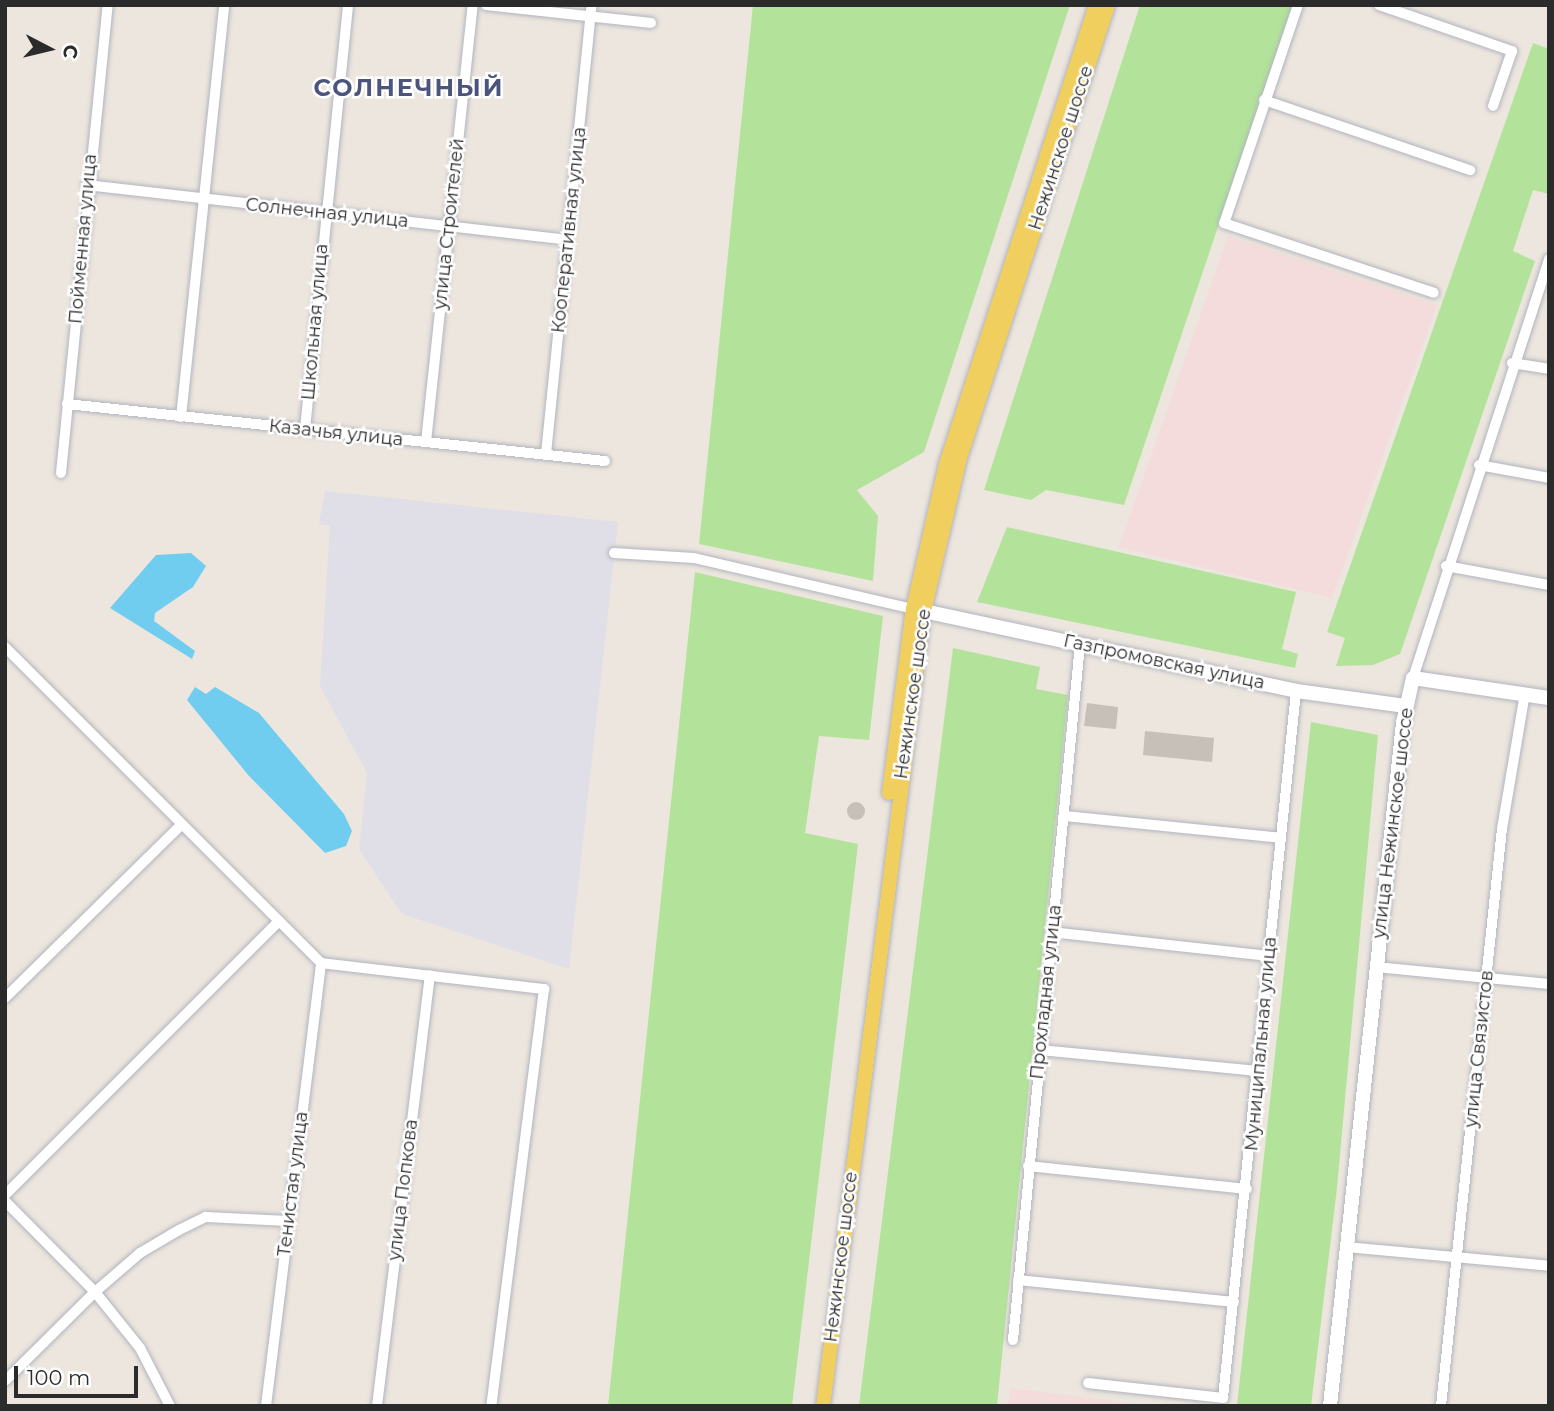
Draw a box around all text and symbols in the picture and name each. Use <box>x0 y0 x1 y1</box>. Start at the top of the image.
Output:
north arrow <box>14 14 84 84</box>
text: С <box>58 43 83 60</box>
street label: Нежинское шоссе <box>1024 63 1098 233</box>
district label: СОЛНЕЧНЫЙ <box>315 74 503 102</box>
street label: Кооперативная улица <box>547 126 591 334</box>
street label: улица Строителей <box>429 137 469 311</box>
street label: Пойменная улица <box>65 153 101 325</box>
street label: Солнечная улица <box>244 194 410 232</box>
street label: Школьная улица <box>297 243 333 401</box>
street label: Казачья улица <box>268 415 404 451</box>
street label: Нежинское шоссе <box>890 607 936 781</box>
street label: Газпромовская улица <box>1061 630 1267 694</box>
street label: улица Нежинское шоссе <box>1368 706 1418 940</box>
street label: Прохладная улица <box>1026 903 1066 1081</box>
street label: Муниципальная улица <box>1241 936 1281 1152</box>
street label: улица Связистов <box>1460 969 1498 1129</box>
street label: Тенистая улица <box>273 1110 313 1258</box>
street label: улица Попкова <box>384 1118 422 1262</box>
street label: Нежинское шоссе <box>820 1170 862 1344</box>
scale bar <box>18 1352 142 1396</box>
text: 100 m <box>27 1365 90 1390</box>

